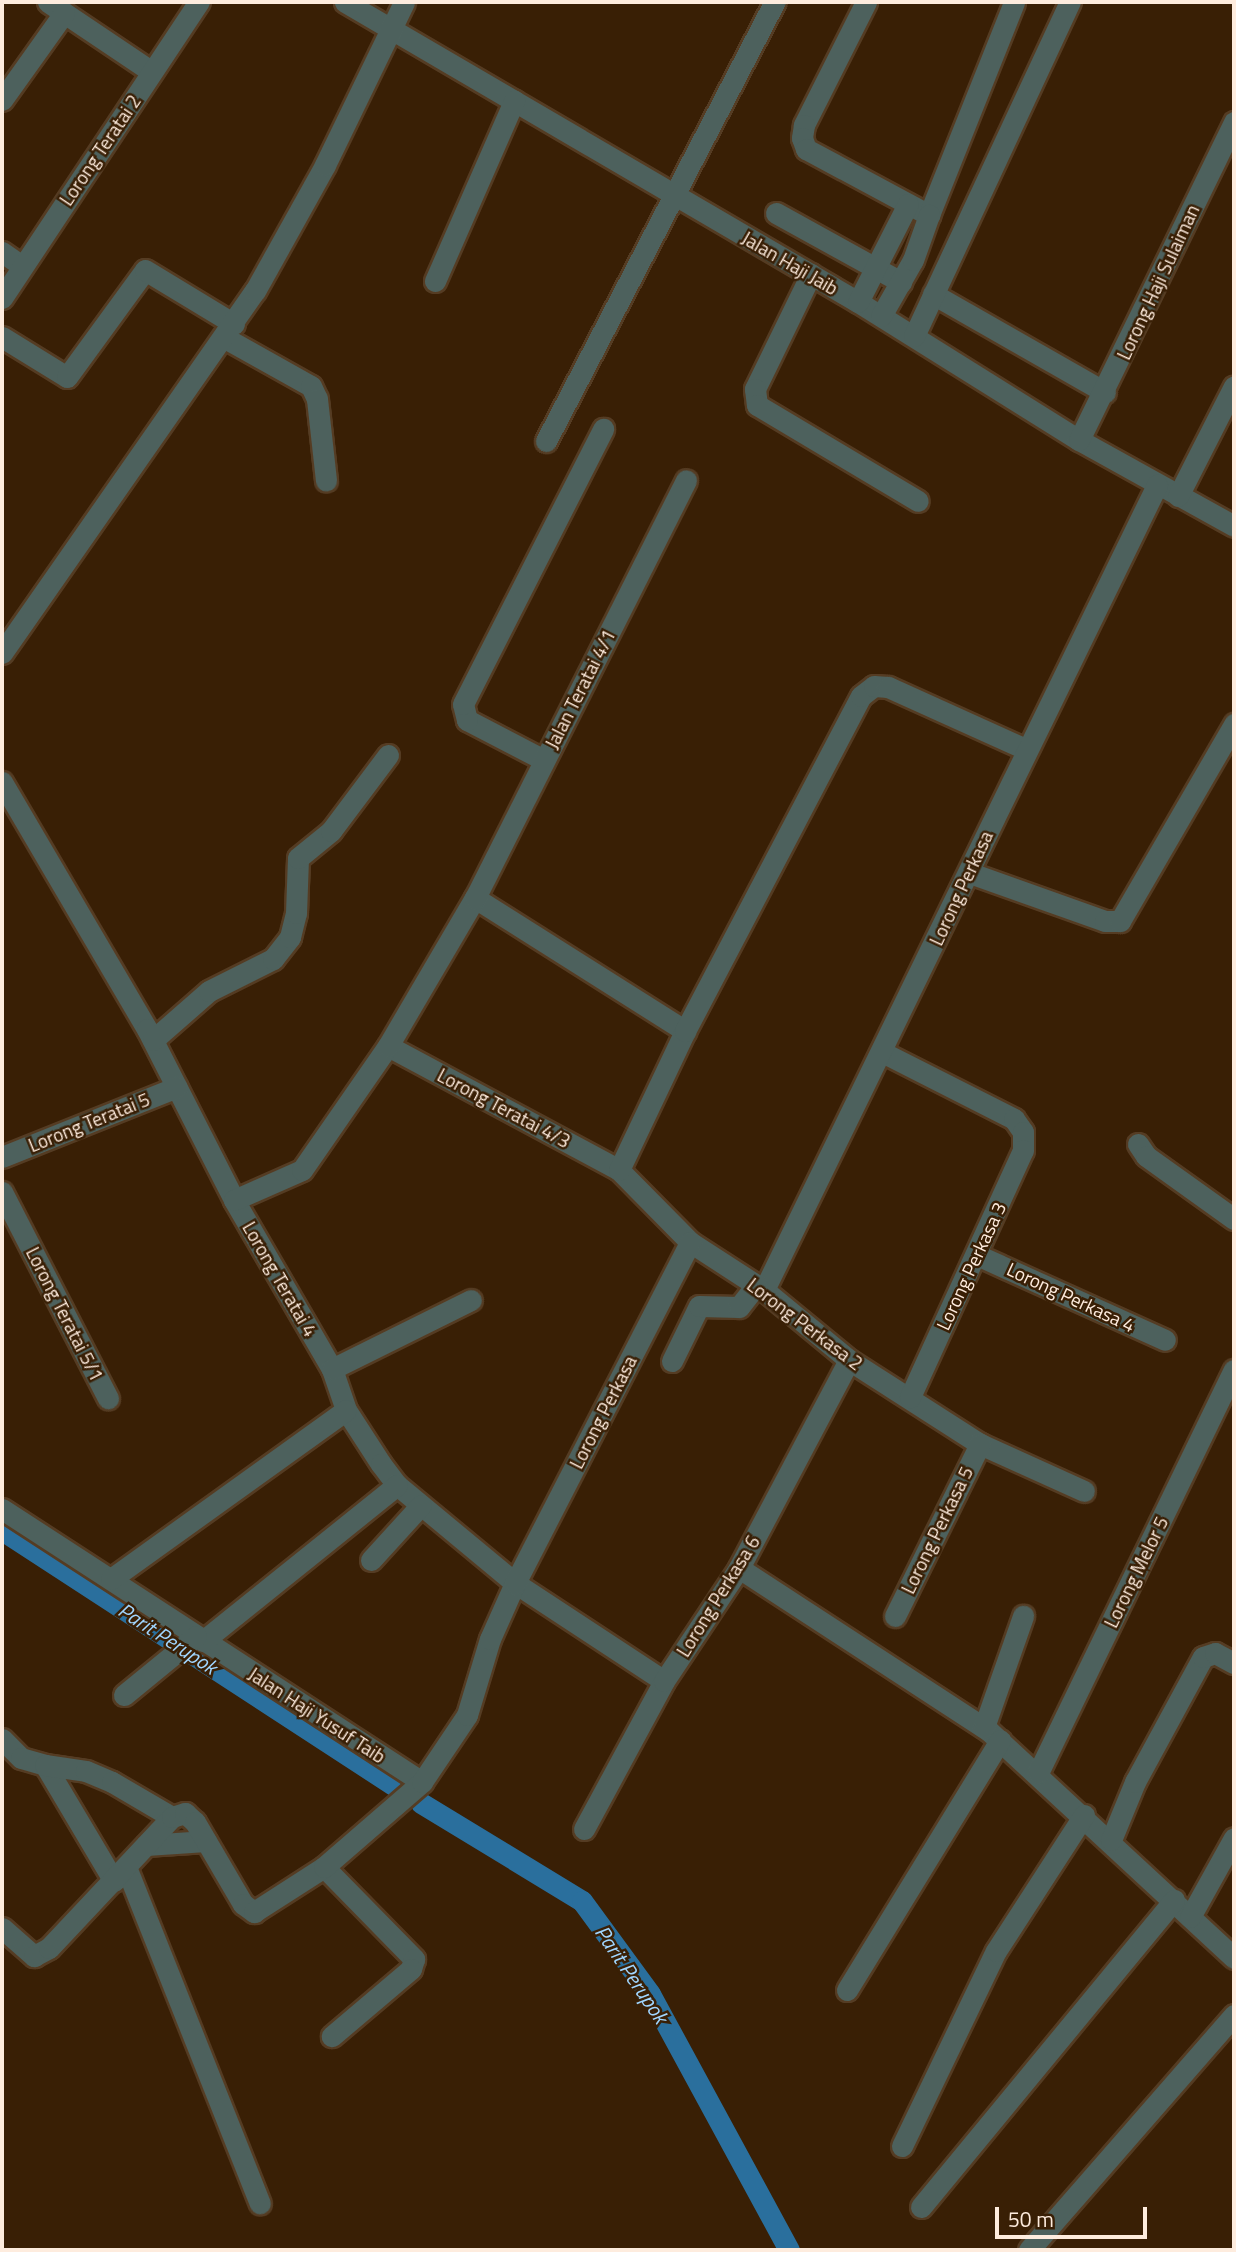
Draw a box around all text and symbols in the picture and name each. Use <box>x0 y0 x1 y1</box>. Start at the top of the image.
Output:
street label: Lorong Teratai 2 <box>55 90 145 210</box>
street label: Lorong Haji Sulaiman <box>1112 201 1204 363</box>
street label: Jalan Haji Jaib <box>738 226 842 300</box>
street label: Jalan Teratai 4/1 <box>540 626 620 752</box>
street label: Lorong Perkasa <box>924 827 998 949</box>
street label: Lorong Teratai 4/3 <box>434 1063 574 1153</box>
street label: Lorong Teratai 5 <box>25 1087 153 1157</box>
street label: Lorong Perkasa 3 <box>931 1198 1011 1334</box>
street label: Lorong Teratai 4 <box>238 1218 322 1340</box>
street label: Lorong Teratai 5/1 <box>21 1243 109 1385</box>
street label: Lorong Perkasa 4 <box>1003 1257 1139 1337</box>
street label: Lorong Perkasa 2 <box>743 1273 867 1375</box>
street label: Lorong Perkasa <box>565 1352 641 1472</box>
street label: Lorong Perkasa 5 <box>896 1463 978 1597</box>
street label: Lorong Melor 5 <box>1099 1513 1173 1631</box>
street label: Lorong Perkasa 6 <box>672 1531 764 1661</box>
water label: Parit Perupok <box>114 1597 222 1679</box>
street label: Jalan Haji Yusuf Taib <box>244 1662 390 1768</box>
water label: Parit Perupok <box>590 1920 674 2028</box>
scale bar <box>998 2192 1150 2236</box>
text: 50 m <box>1008 2203 1054 2235</box>

